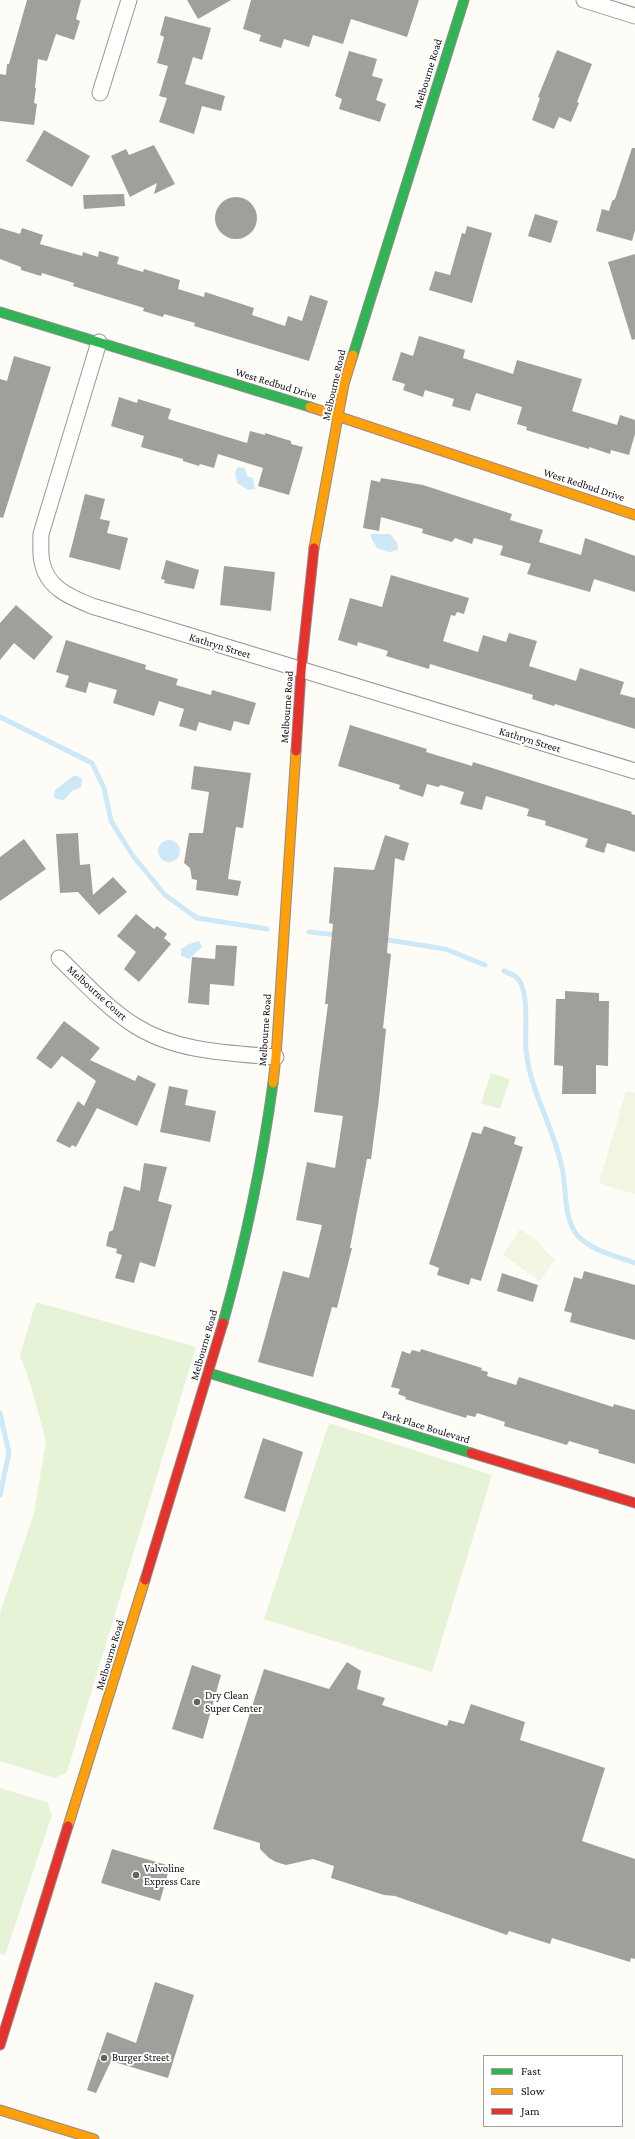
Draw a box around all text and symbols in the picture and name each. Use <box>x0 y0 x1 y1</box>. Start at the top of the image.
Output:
street label: Melbourne Road <box>411 37 445 111</box>
street label: Melbourne Road <box>319 348 349 422</box>
street label: West Redbud Drive <box>234 365 318 403</box>
street label: West Redbud Drive <box>542 466 626 504</box>
street label: Kathryn Street <box>188 630 252 662</box>
street label: Melbourne Road <box>278 670 296 744</box>
street label: Kathryn Street <box>498 724 562 756</box>
street label: Melbourne Court <box>64 963 130 1023</box>
street label: Melbourne Road <box>256 993 274 1067</box>
street label: Melbourne Road <box>188 1308 220 1382</box>
street label: Park Place Boulevard <box>381 1407 471 1447</box>
street label: Melbourne Road <box>93 1618 127 1692</box>
place label: Dry Clean Super Center <box>205 1689 262 1715</box>
marker: Dry Clean Super Center <box>192 1697 202 1707</box>
place label: Valvoline Express Care <box>144 1862 200 1888</box>
marker: Valvoline Express Care <box>131 1870 141 1880</box>
place label: Burger Street <box>112 2051 169 2065</box>
marker: Burger Street <box>99 2053 109 2063</box>
legend <box>483 2055 623 2127</box>
text: Fast <box>521 2064 541 2078</box>
text: Slow <box>521 2084 545 2098</box>
text: Jam <box>521 2104 540 2118</box>

